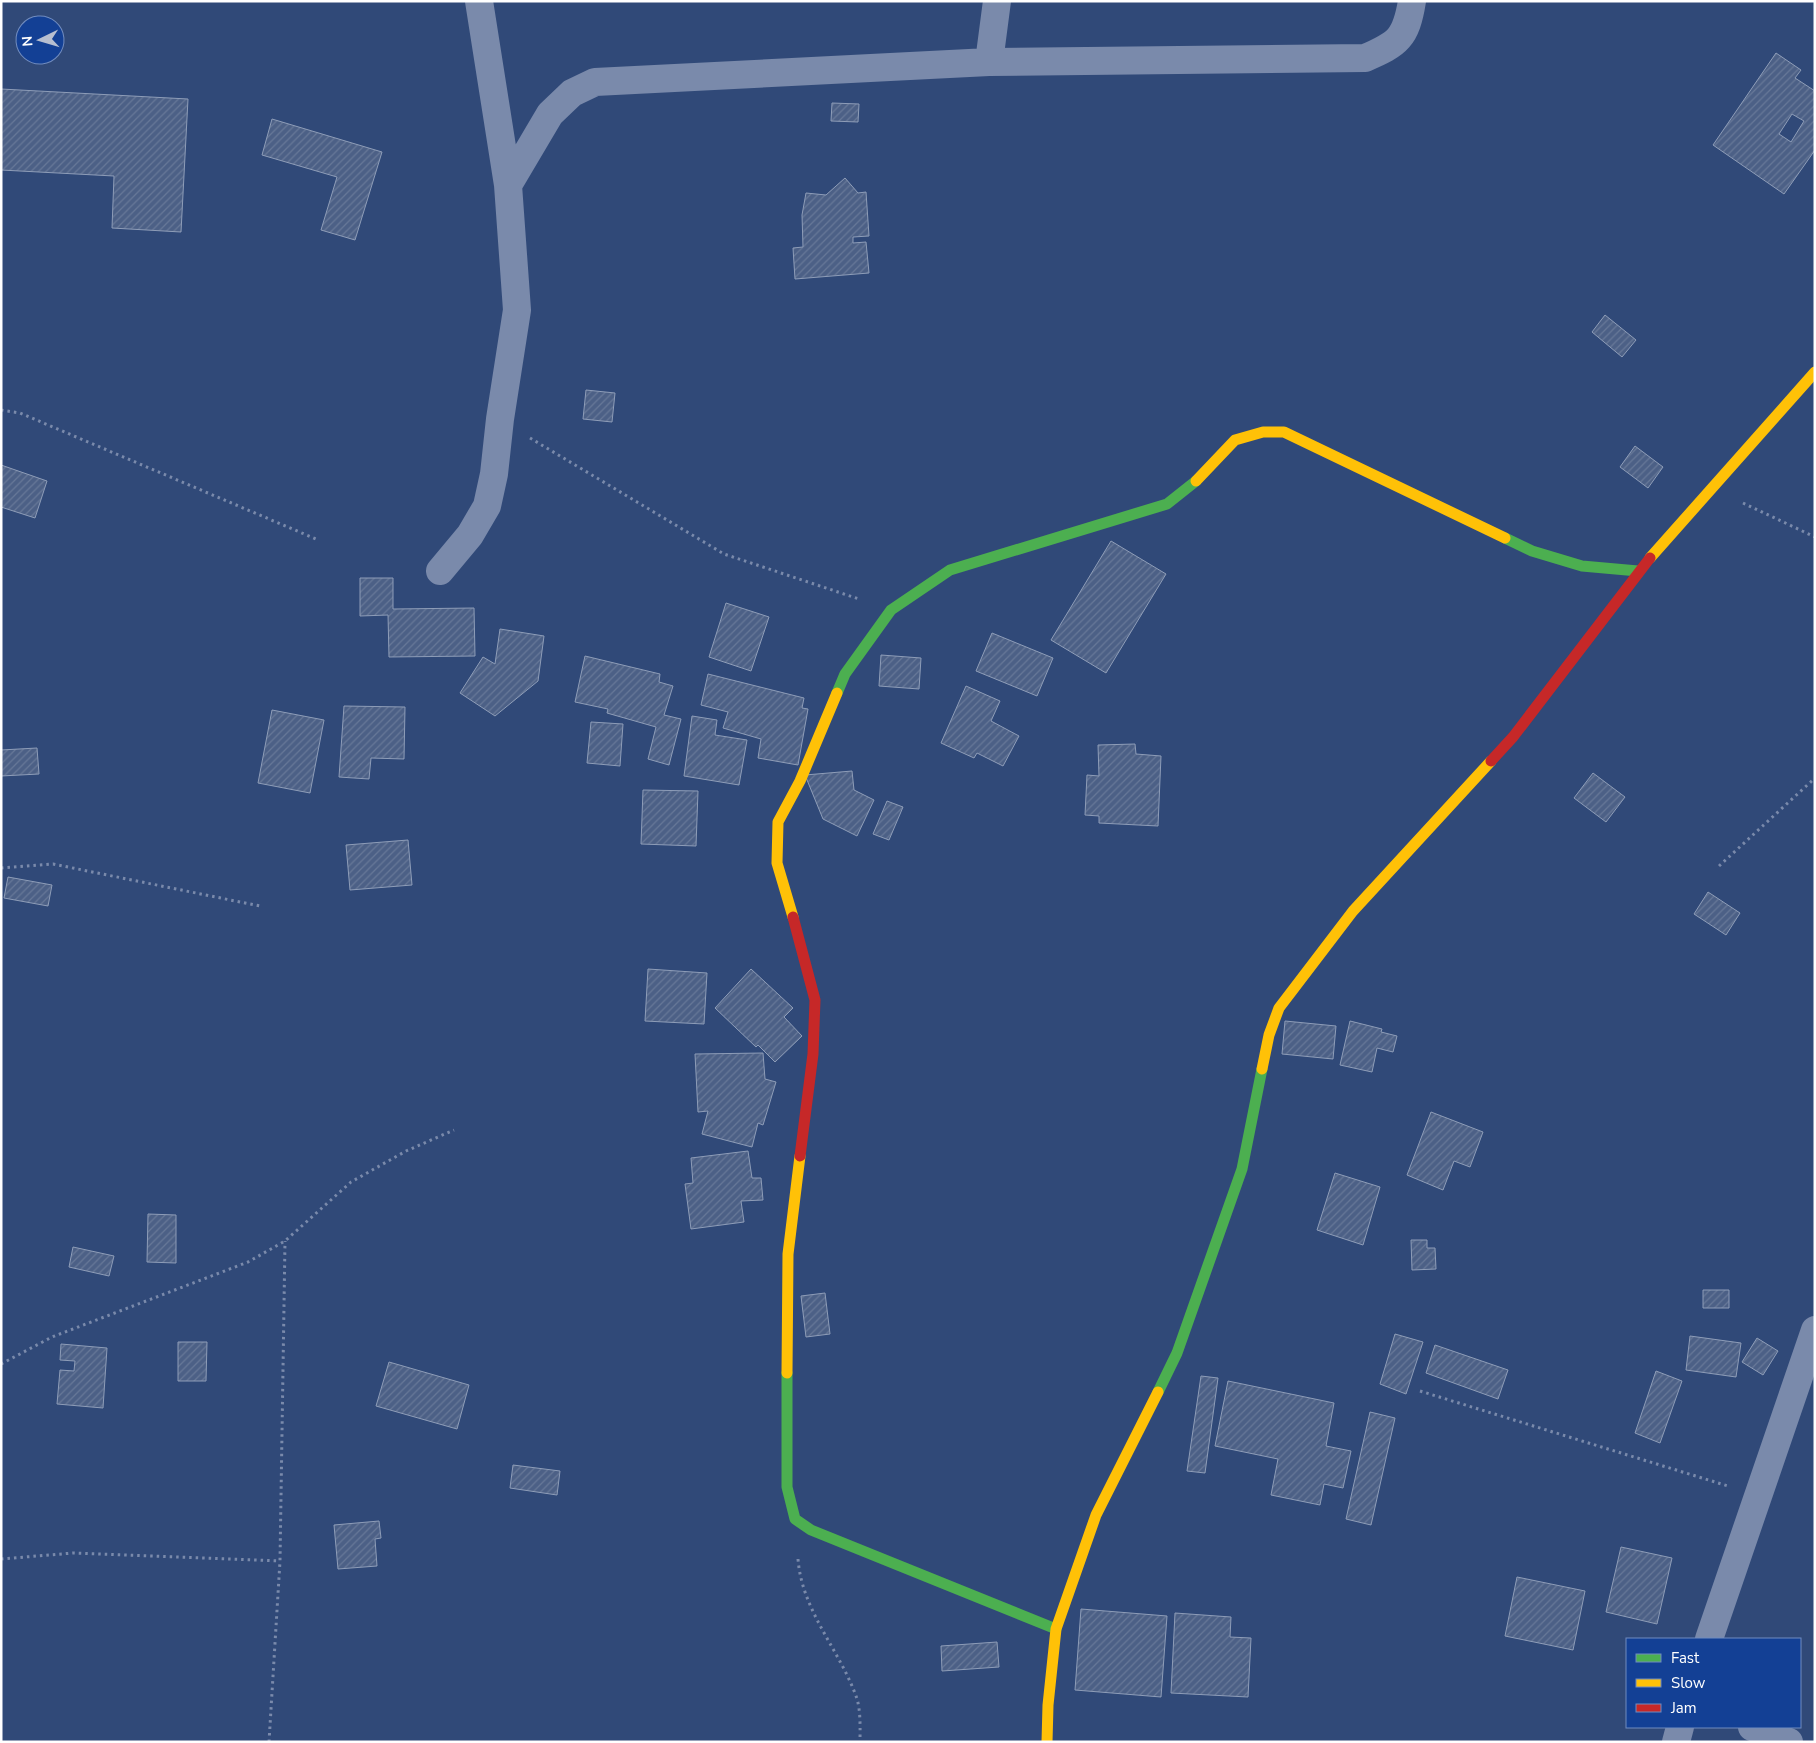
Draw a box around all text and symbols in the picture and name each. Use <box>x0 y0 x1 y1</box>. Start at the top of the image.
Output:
north arrow <box>15 15 65 65</box>
text: N <box>18 35 37 47</box>
legend <box>1626 1638 1801 1728</box>
text: Fast <box>1671 1648 1700 1668</box>
text: Slow <box>1671 1673 1706 1693</box>
text: Jam <box>1670 1698 1697 1718</box>

